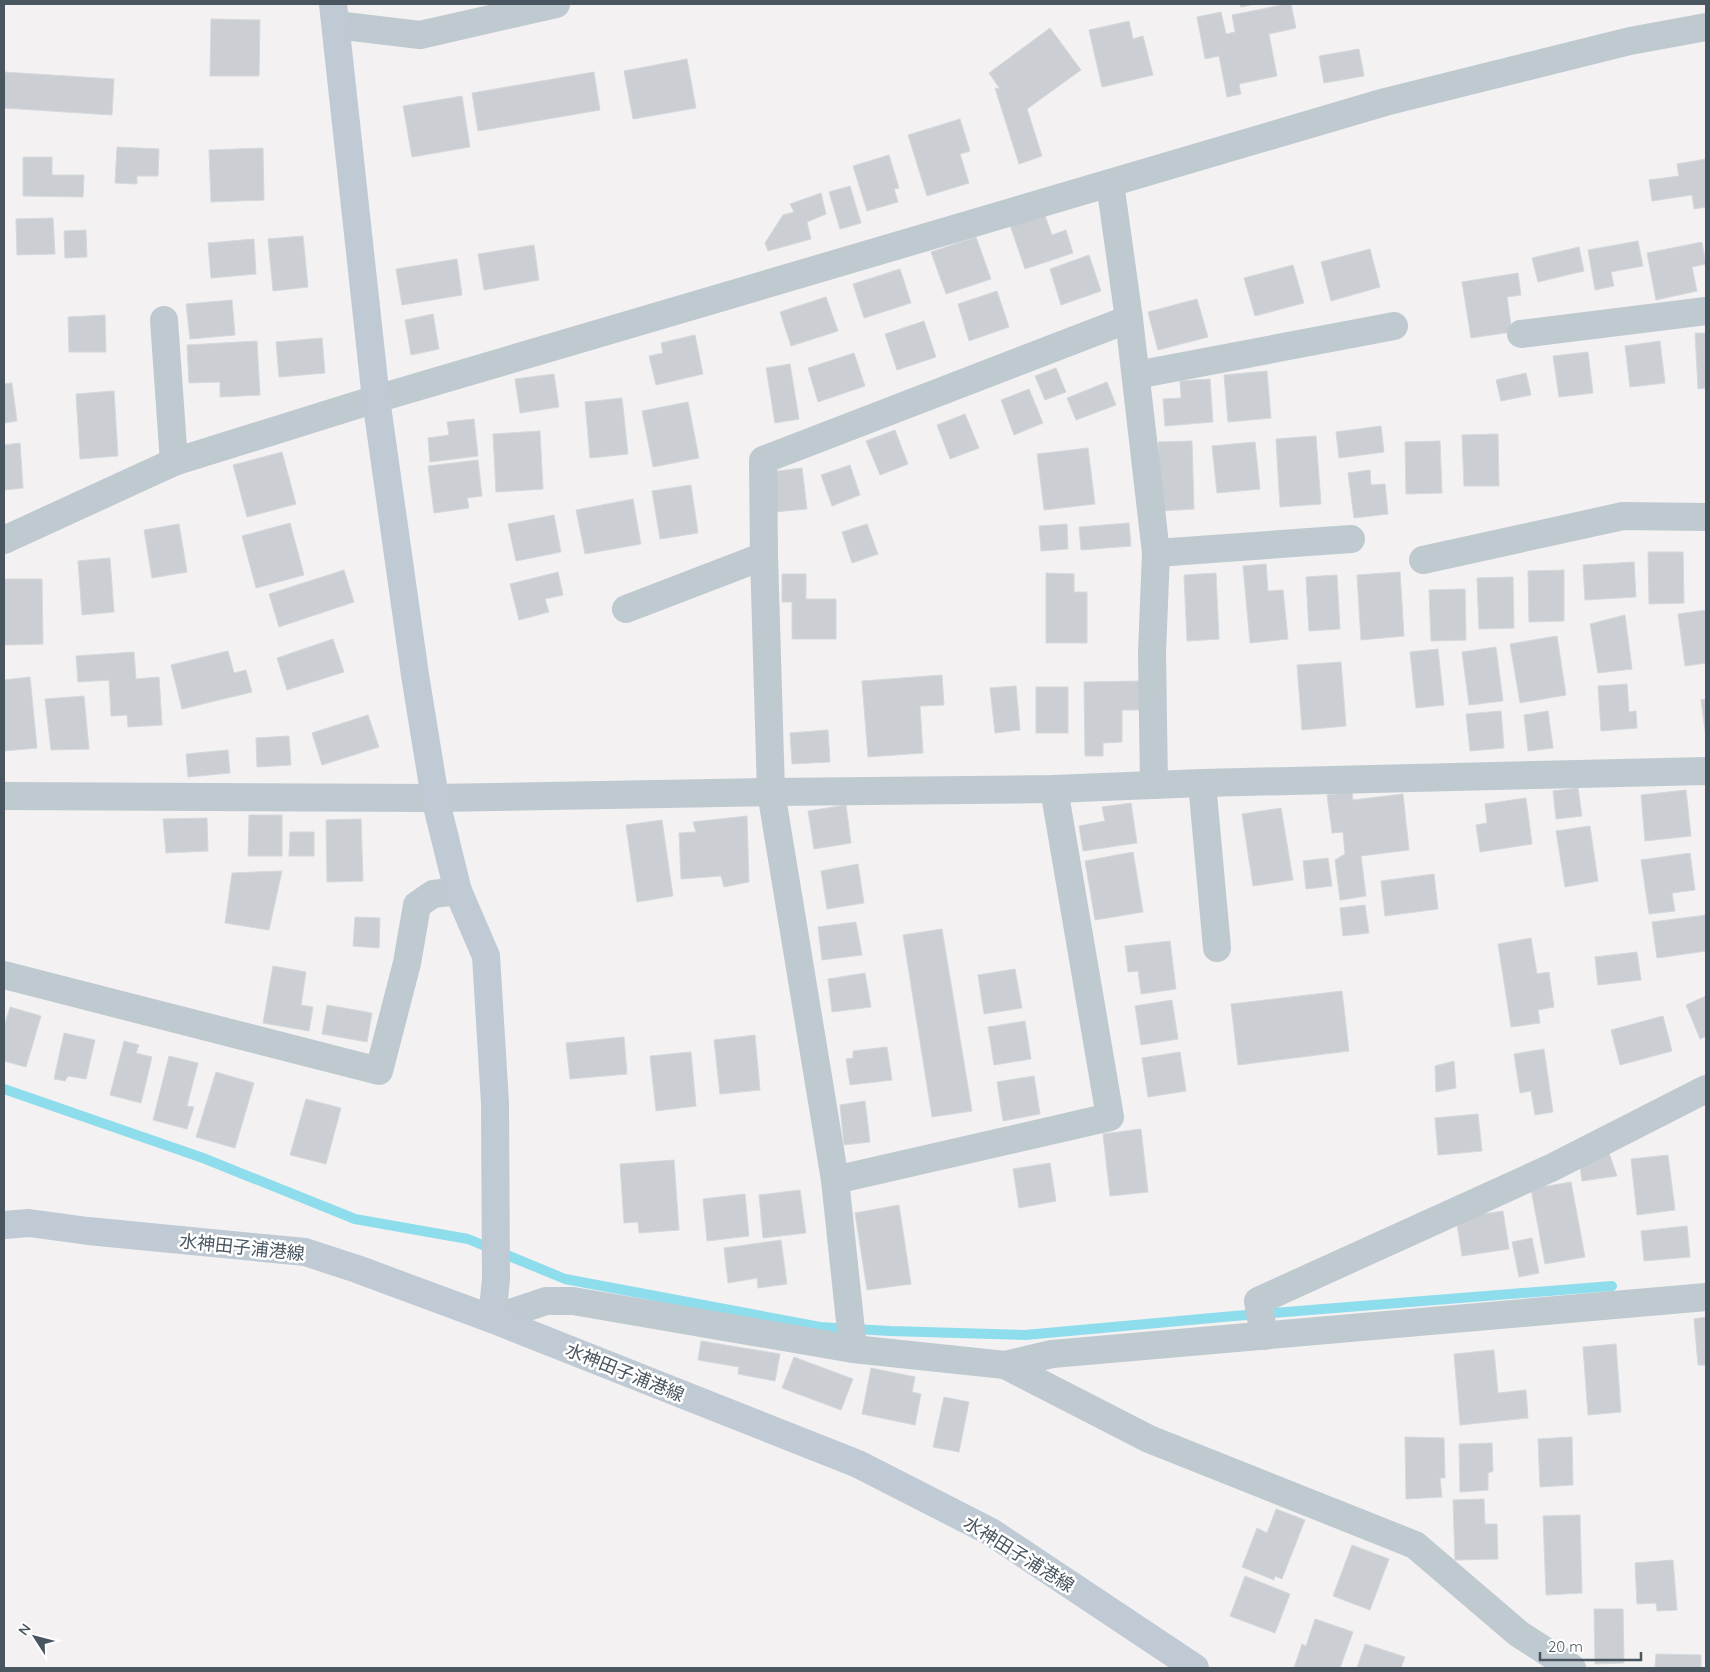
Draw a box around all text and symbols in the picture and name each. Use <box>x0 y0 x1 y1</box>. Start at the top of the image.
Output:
street label: 水神田子浦港線 <box>178 1229 306 1265</box>
street label: 水神田子浦港線 <box>562 1338 688 1406</box>
street label: 水神田子浦港線 <box>959 1511 1079 1597</box>
north arrow <box>10 1612 60 1662</box>
text: N <box>14 1620 35 1639</box>
scale bar <box>1540 1630 1641 1662</box>
text: 20 m <box>1548 1637 1583 1656</box>

